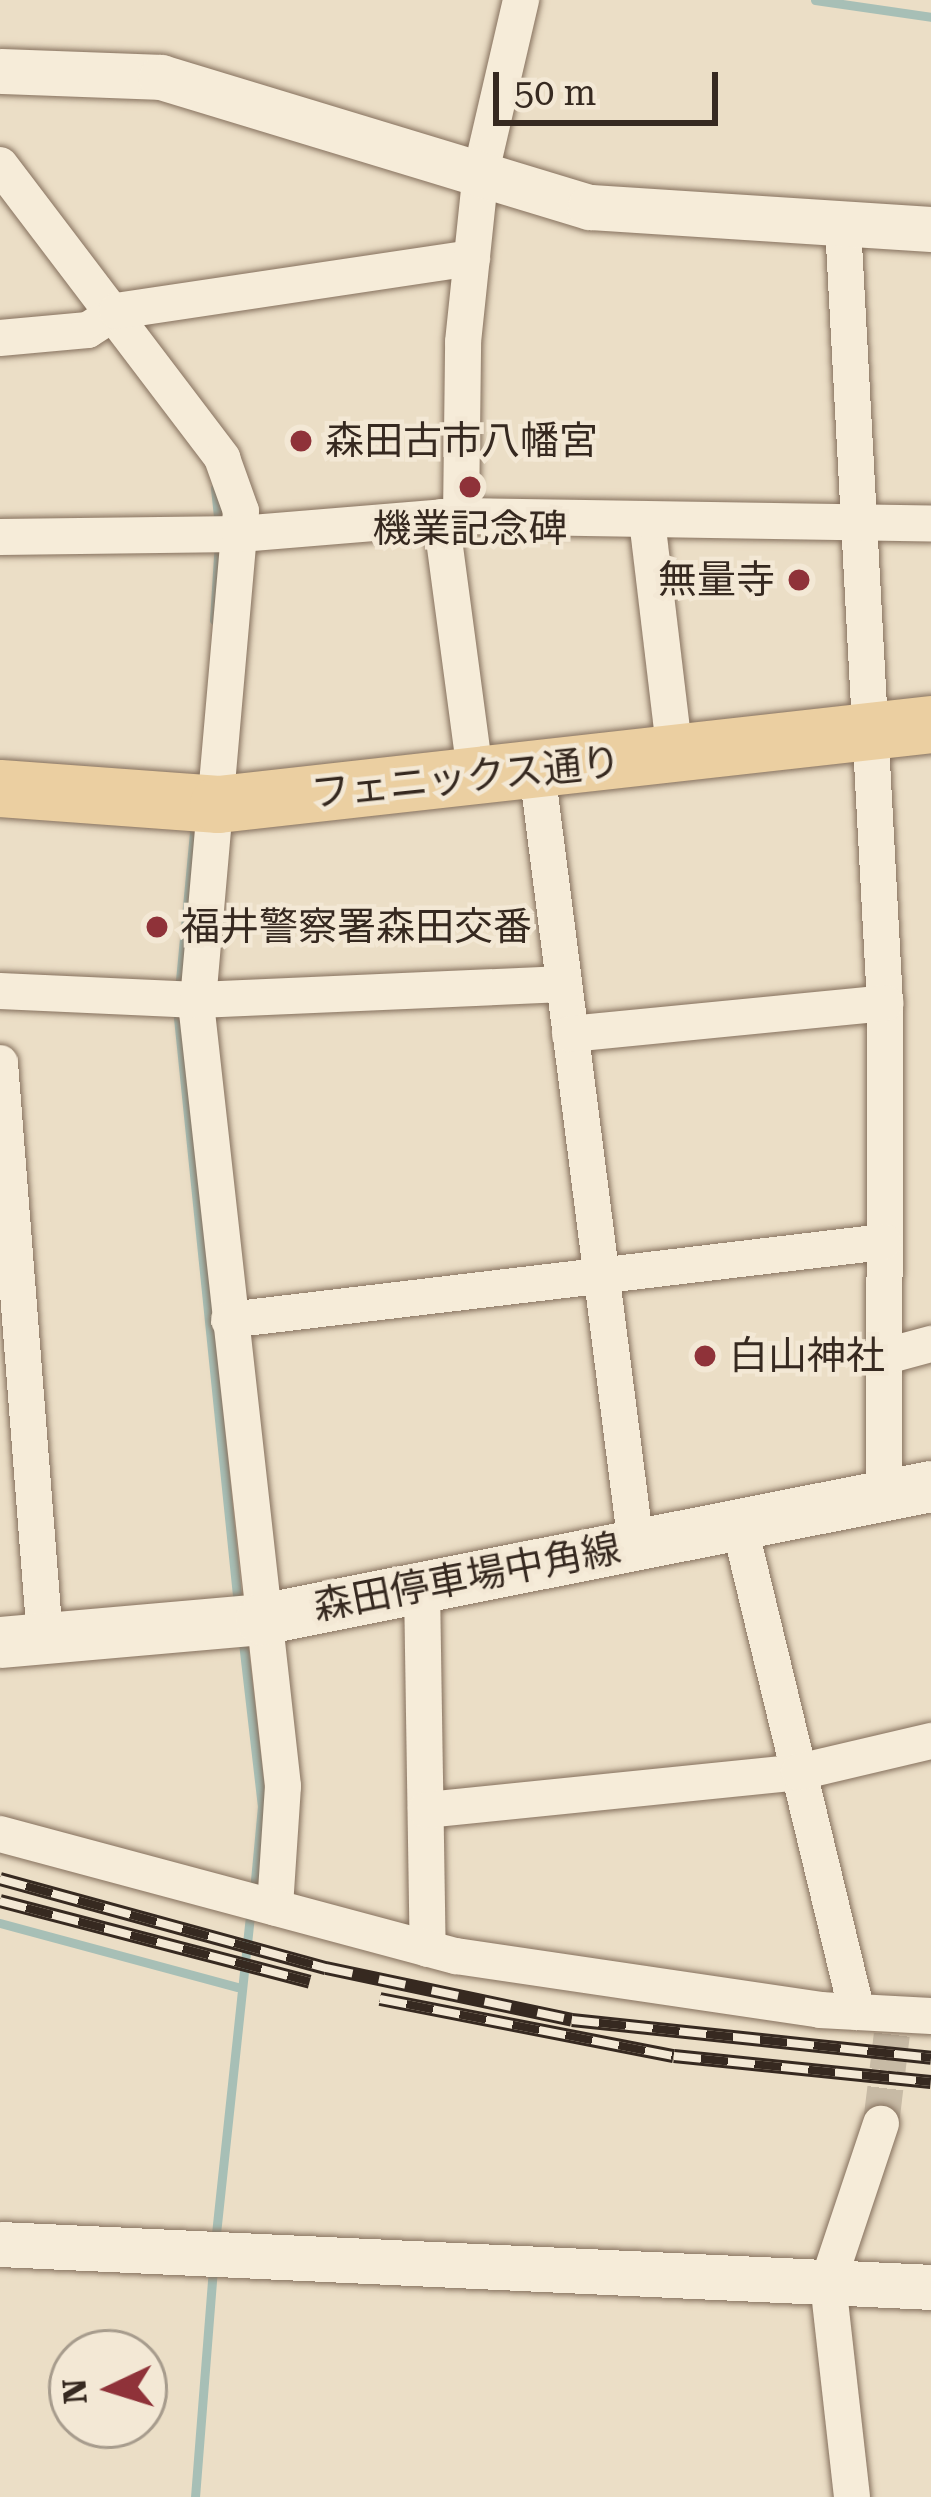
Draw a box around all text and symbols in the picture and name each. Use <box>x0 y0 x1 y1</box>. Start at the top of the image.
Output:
scale bar <box>499 48 724 122</box>
text: 50 m <box>514 72 596 114</box>
place label: 森田古市八幡宮 <box>325 418 598 464</box>
marker: 森田古市八幡宮 <box>288 428 314 454</box>
marker: 機業記念碑 <box>457 474 483 500</box>
place label: 機業記念碑 <box>373 506 567 552</box>
place label: 無量寺 <box>658 557 775 603</box>
marker: 無量寺 <box>786 567 812 593</box>
street label: フェニックス通り <box>308 738 624 818</box>
place label: 福井警察署森田交番 <box>181 904 532 950</box>
marker: 福井警察署森田交番 <box>144 914 170 940</box>
place label: 白山神社 <box>729 1333 885 1379</box>
marker: 白山神社 <box>692 1343 718 1369</box>
street label: 森田停車場中角線 <box>309 1525 625 1631</box>
north arrow <box>48 2329 168 2449</box>
text: N <box>54 2377 95 2405</box>

